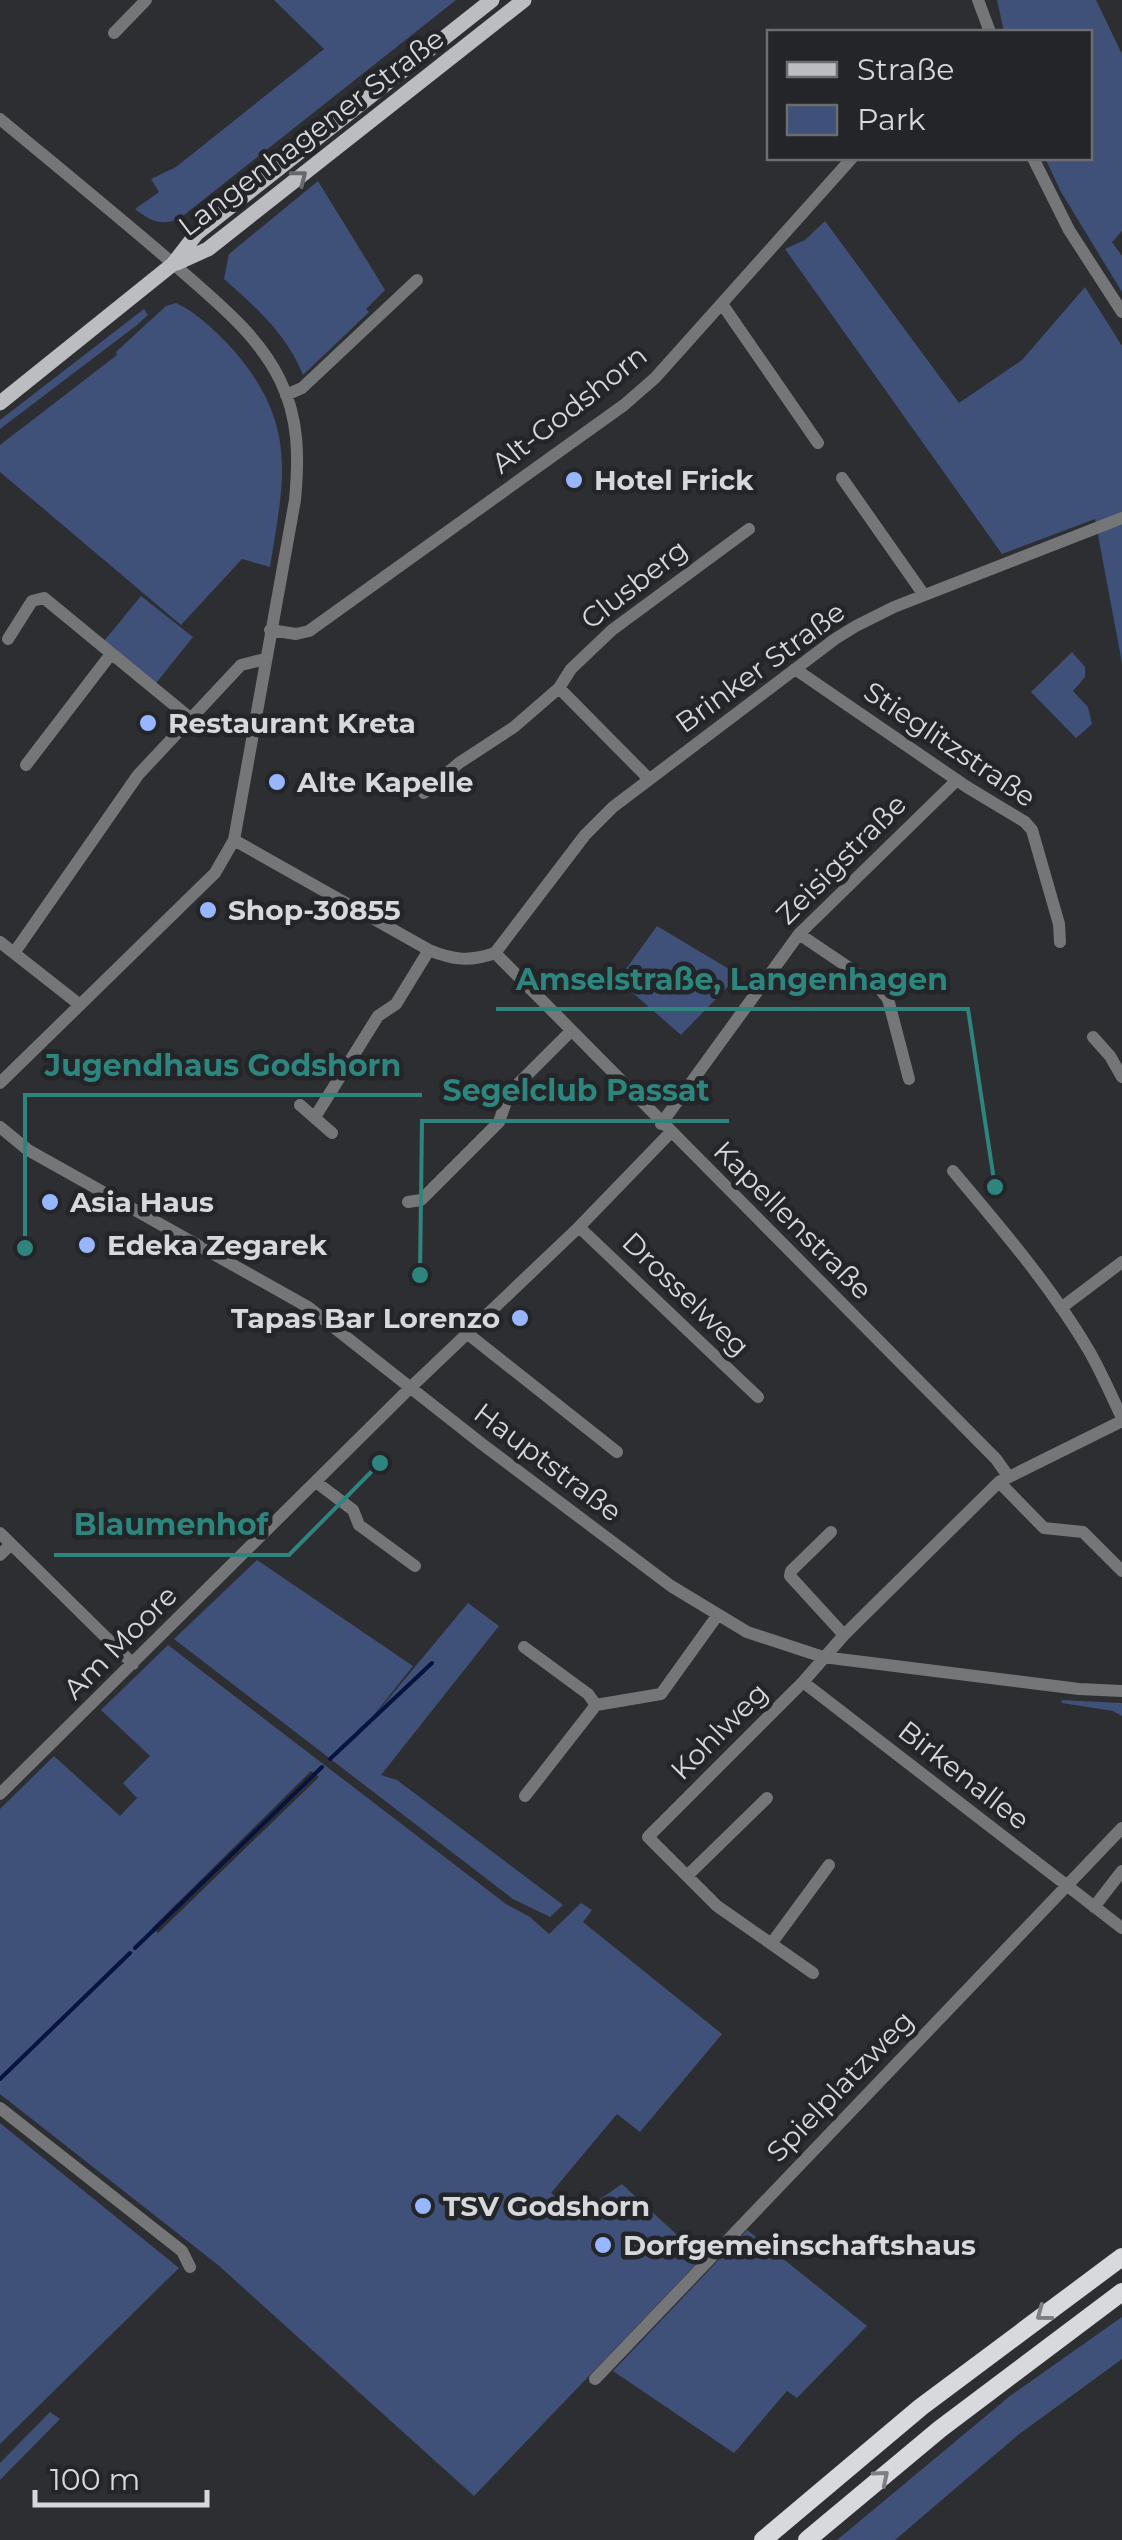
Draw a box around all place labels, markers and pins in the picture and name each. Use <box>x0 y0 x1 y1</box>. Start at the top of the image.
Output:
place label: Hotel Frick <box>594 463 754 497</box>
marker: Hotel Frick <box>563 469 585 491</box>
place label: Restaurant Kreta <box>168 706 416 740</box>
marker: Restaurant Kreta <box>137 712 159 734</box>
place label: Alte Kapelle <box>296 765 473 799</box>
marker: Alte Kapelle <box>266 771 288 793</box>
place label: Shop-30855 <box>228 893 401 927</box>
marker: Shop-30855 <box>197 899 219 921</box>
callout: Amselstraße, Langenhagen <box>496 949 968 1009</box>
callout: Jugendhaus Godshorn <box>25 1035 422 1095</box>
callout: Segelclub Passat <box>422 1061 729 1121</box>
place label: Asia Haus <box>69 1185 214 1219</box>
marker: Asia Haus <box>39 1191 61 1213</box>
place label: Edeka Zegarek <box>107 1228 328 1262</box>
marker: Edeka Zegarek <box>76 1234 98 1256</box>
place label: Tapas Bar Lorenzo <box>231 1301 500 1335</box>
marker: Tapas Bar Lorenzo <box>509 1307 531 1329</box>
callout: Blaumenhof <box>54 1495 289 1555</box>
place label: TSV Godshorn <box>443 2189 650 2223</box>
marker: TSV Godshorn <box>412 2195 434 2217</box>
place label: Dorfgemeinschaftshaus <box>623 2228 976 2262</box>
marker: Dorfgemeinschaftshaus <box>592 2234 614 2256</box>

